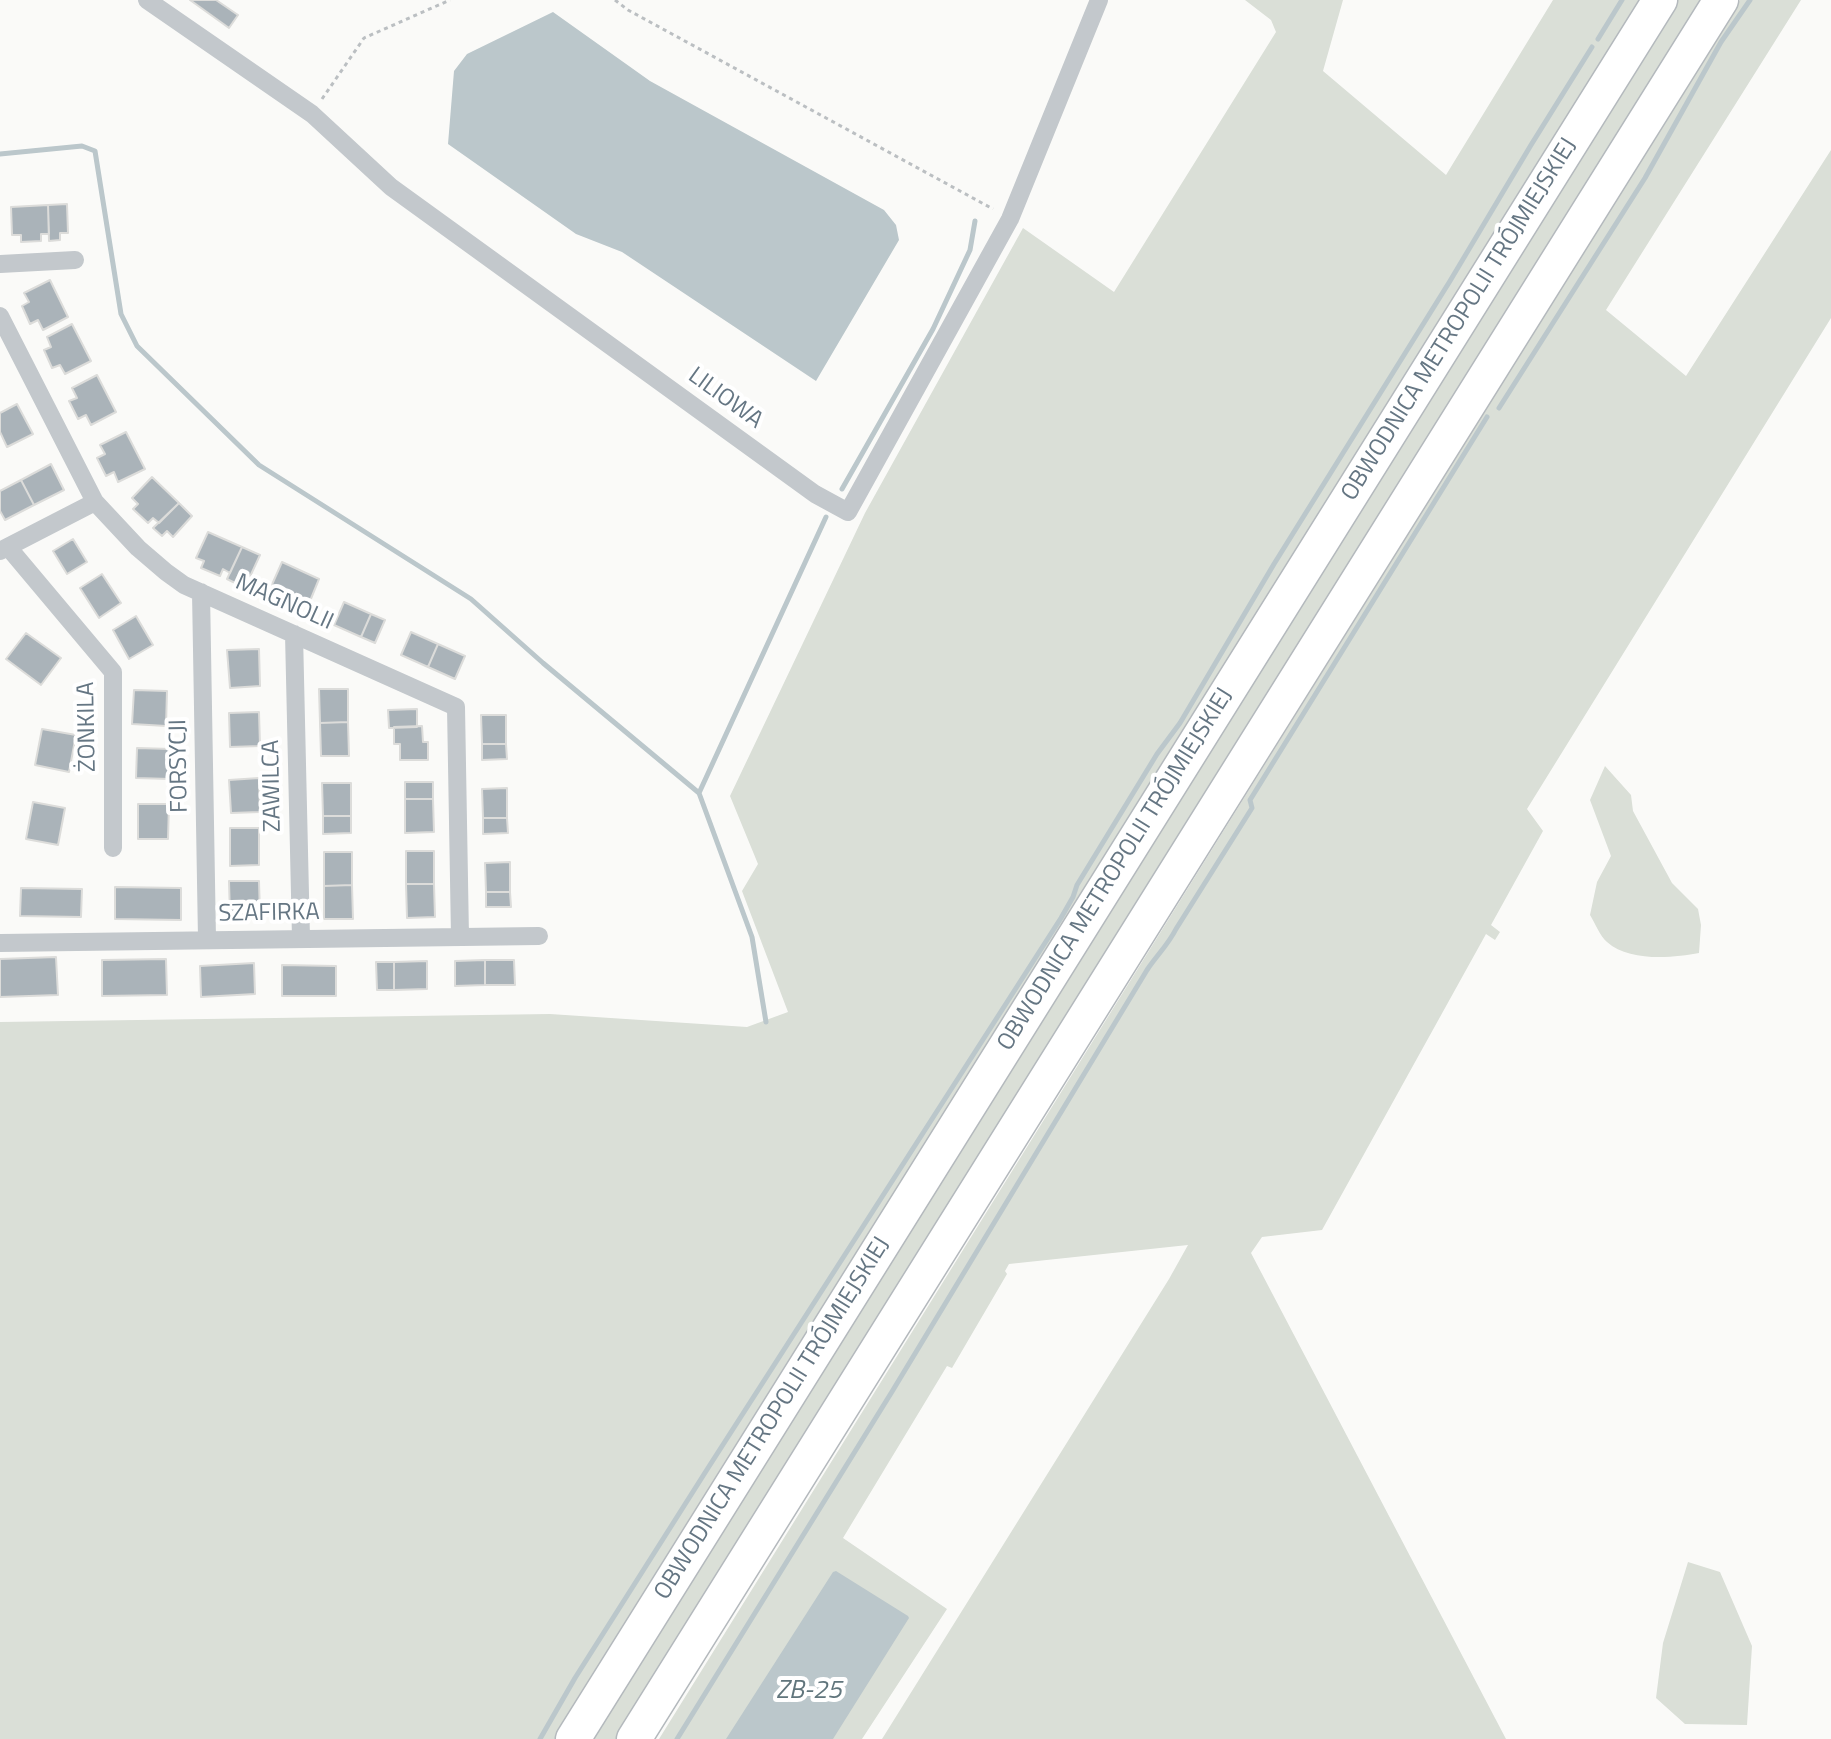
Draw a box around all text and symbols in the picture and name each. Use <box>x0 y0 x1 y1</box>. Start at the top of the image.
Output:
street label: OBWODNICA METROPOLII TRÓJMIEJSKIEJ <box>1336 133 1584 507</box>
street label: LILIOWA <box>682 362 768 436</box>
street label: MAGNOLII <box>230 569 338 637</box>
street label: ŻONKILA <box>73 682 103 772</box>
street label: OBWODNICA METROPOLII TRÓJMIEJSKIEJ <box>992 683 1240 1057</box>
street label: FORSYCJI <box>165 719 195 813</box>
street label: ZAWILCA <box>258 740 288 832</box>
street label: SZAFIRKA <box>218 899 320 929</box>
street label: OBWODNICA METROPOLII TRÓJMIEJSKIEJ <box>649 1232 897 1606</box>
water label: ZB-25 <box>776 1676 842 1708</box>

